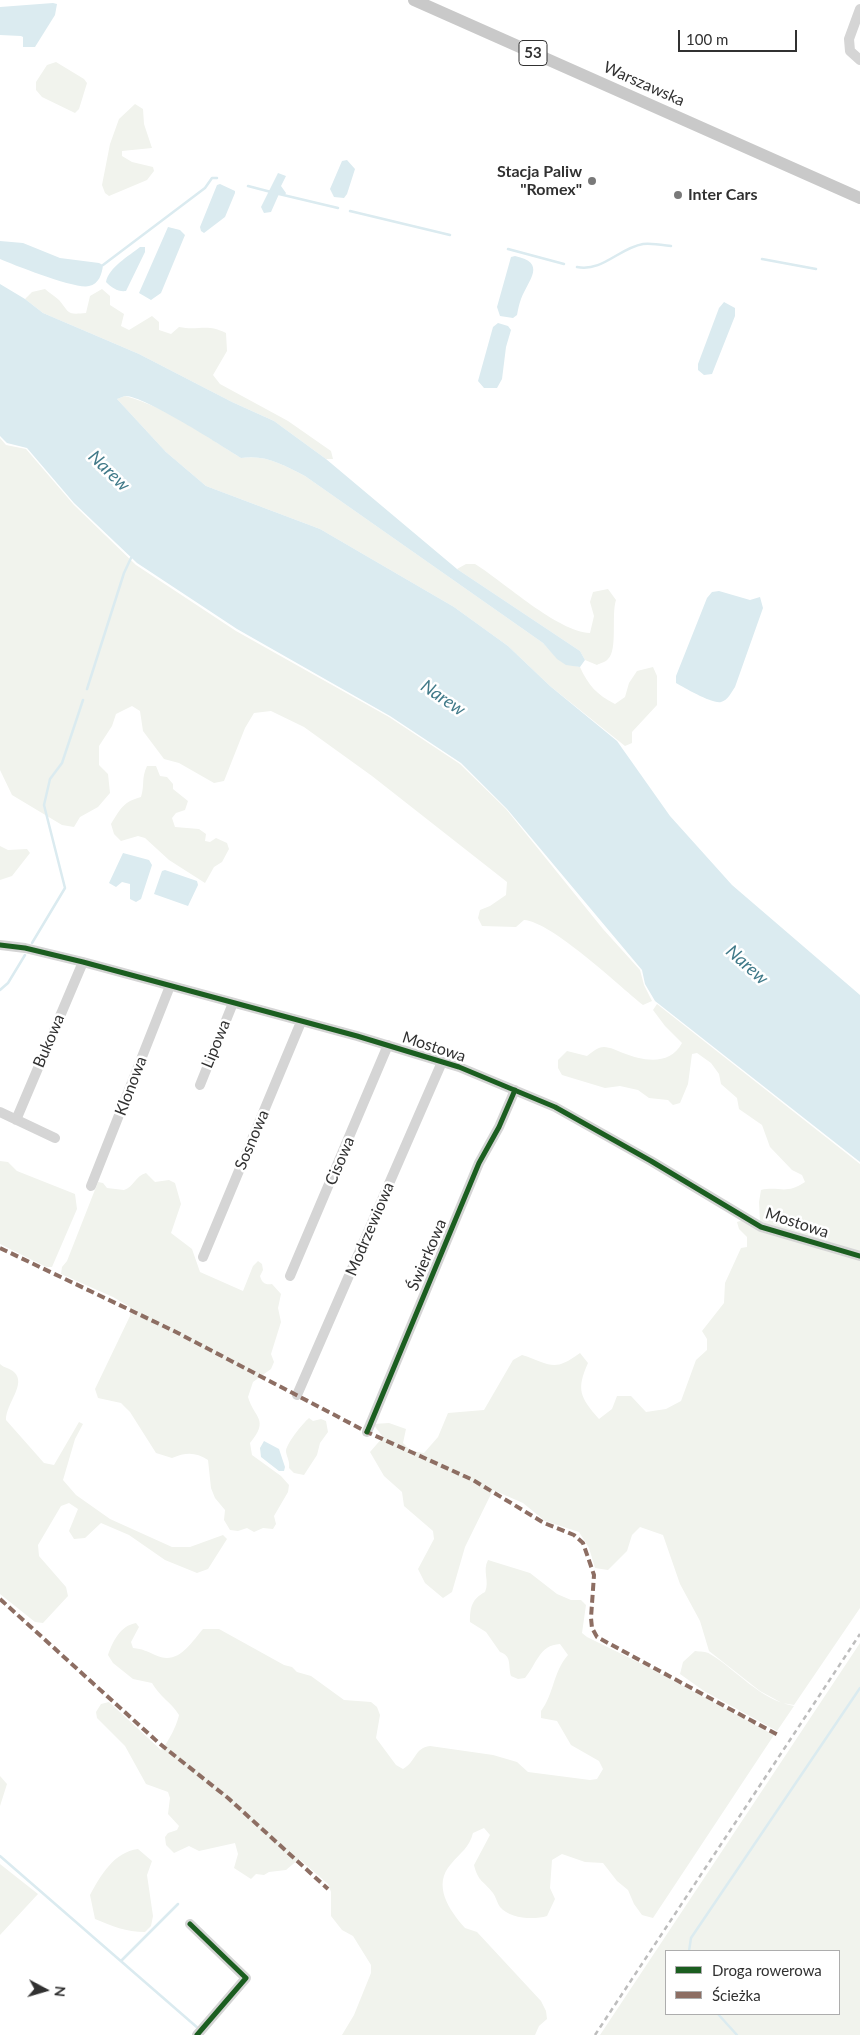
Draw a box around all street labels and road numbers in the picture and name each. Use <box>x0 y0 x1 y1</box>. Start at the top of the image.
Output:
road number: 53 <box>519 40 547 66</box>
street label: Warszawska <box>600 58 688 110</box>
street label: Bukowa <box>29 1011 69 1071</box>
street label: Lipowa <box>198 1017 234 1071</box>
street label: Mostowa <box>400 1028 468 1066</box>
street label: Klonowa <box>111 1054 151 1118</box>
street label: Sosnowa <box>231 1107 273 1173</box>
street label: Cisowa <box>321 1134 359 1188</box>
street label: Modrzewiowa <box>342 1179 398 1279</box>
street label: Mostowa <box>763 1204 831 1242</box>
street label: Świerkowa <box>403 1216 451 1294</box>

